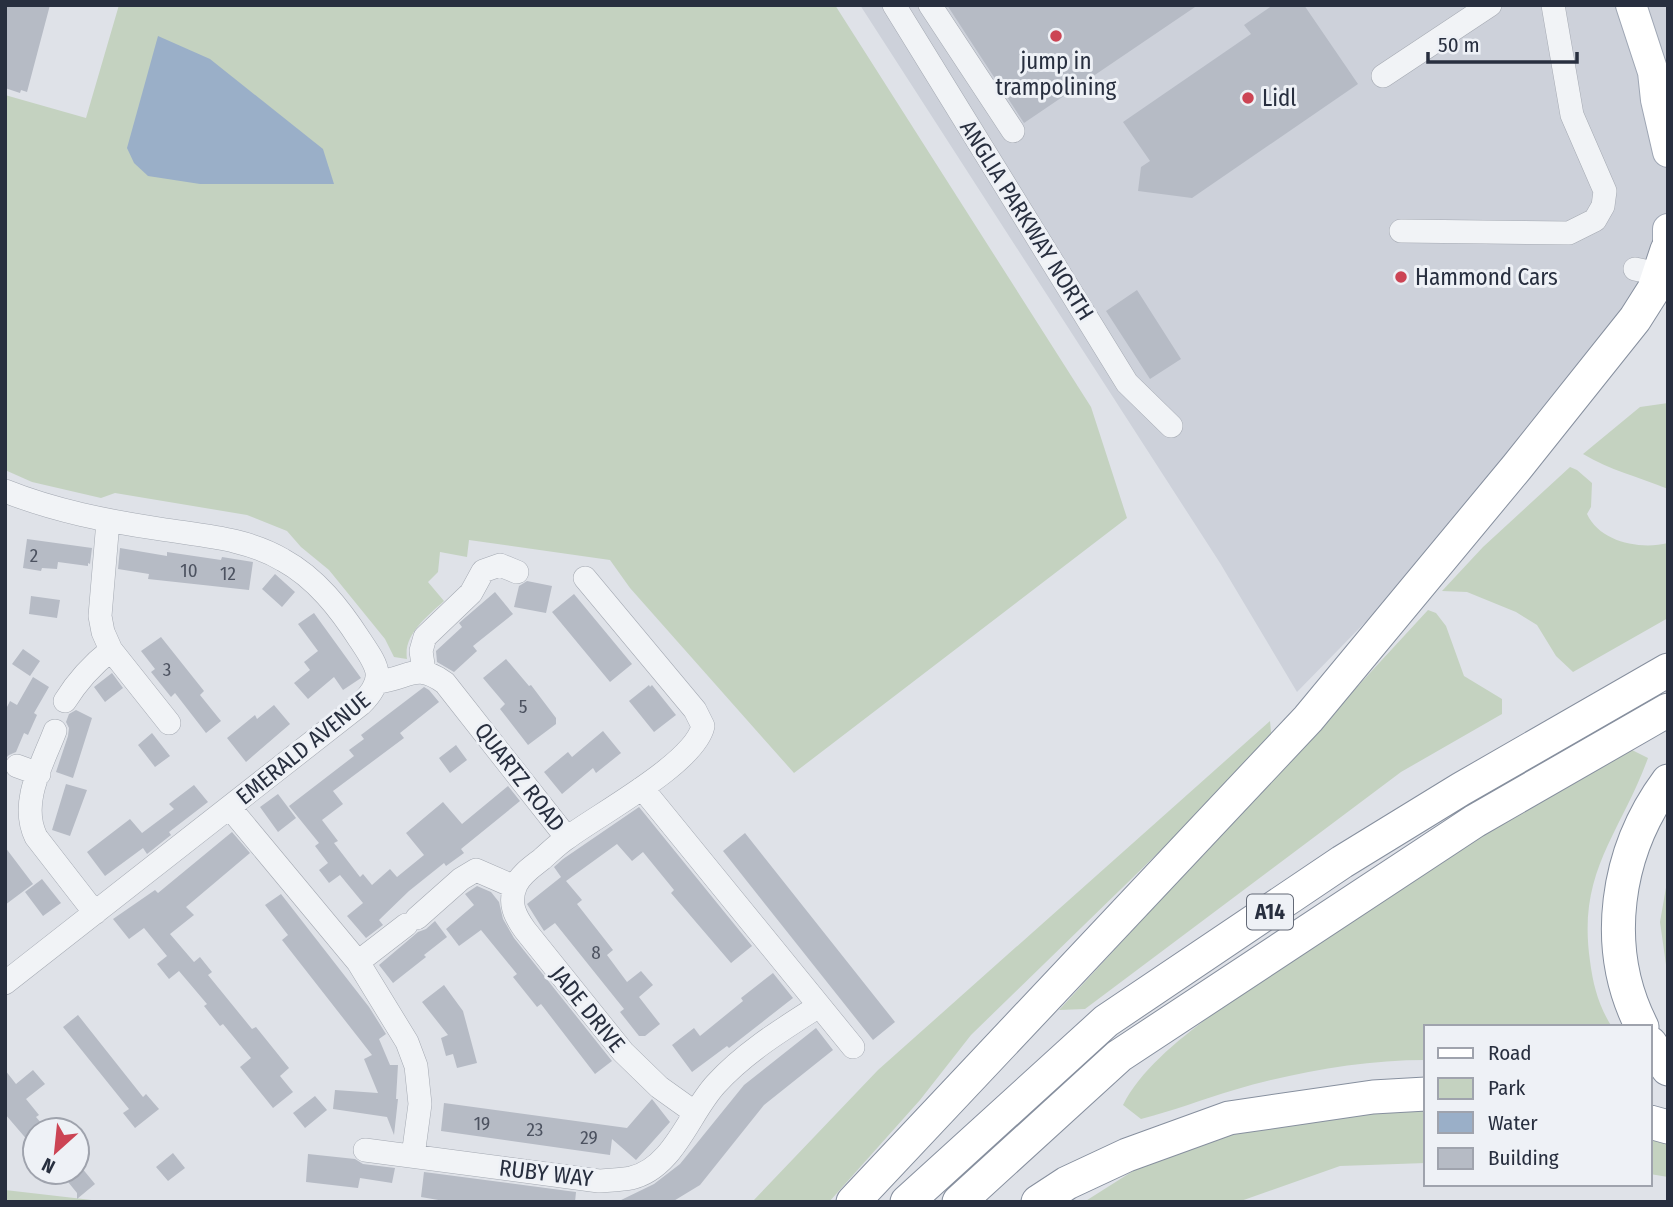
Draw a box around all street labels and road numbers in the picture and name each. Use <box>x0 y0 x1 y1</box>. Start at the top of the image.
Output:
street label: ANGLIA PARKWAY NORTH <box>954 115 1100 325</box>
street label: EMERALD AVENUE <box>230 685 376 811</box>
street label: QUARTZ ROAD <box>469 717 571 837</box>
road number: A14 <box>1247 894 1293 930</box>
street label: JADE DRIVE <box>545 960 631 1058</box>
street label: RUBY WAY <box>497 1153 595 1193</box>

